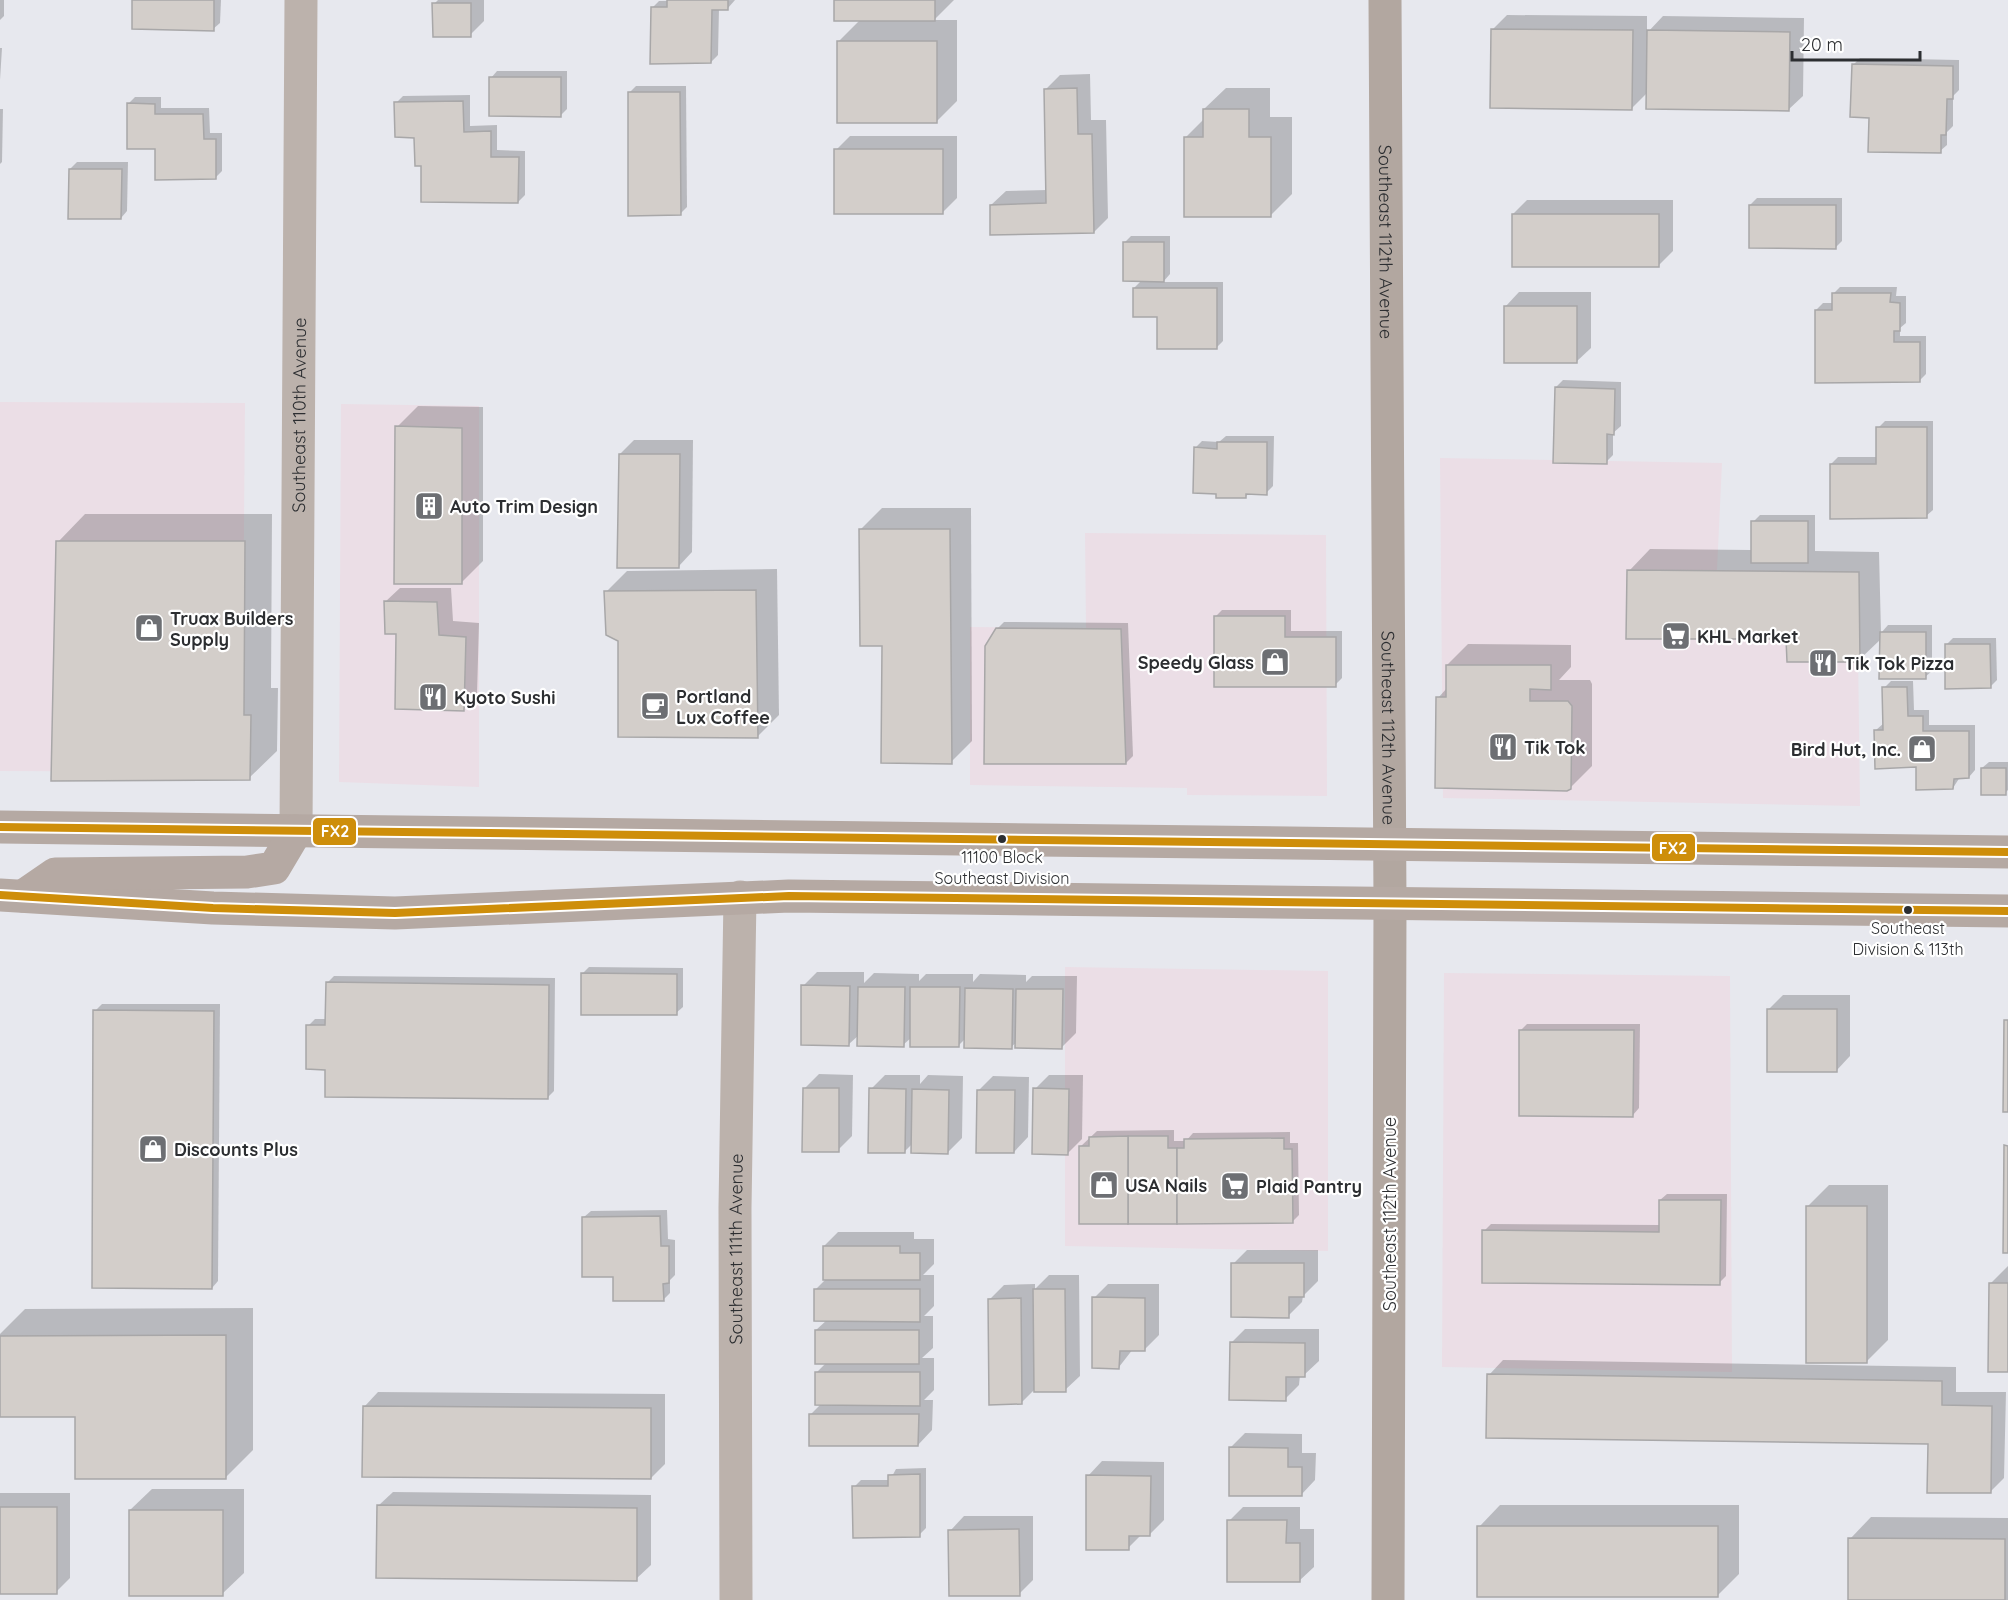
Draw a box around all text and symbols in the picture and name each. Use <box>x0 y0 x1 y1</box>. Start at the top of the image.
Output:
scale bar <box>1792 24 1920 62</box>
text: 20 m <box>1801 33 1843 56</box>
street label: Southeast 112th Avenue <box>1374 145 1398 339</box>
street label: Southeast 110th Avenue <box>286 317 311 513</box>
building icon: Auto Trim Design <box>413 490 445 522</box>
place label: Auto Trim Design <box>450 495 598 518</box>
place label: Truax Builders Supply <box>170 607 294 651</box>
shop icon: Truax Builders Supply <box>133 612 165 644</box>
supermarket icon: KHL Market <box>1660 620 1692 652</box>
place label: KHL Market <box>1697 625 1799 648</box>
street label: Southeast 112th Avenue <box>1377 631 1401 825</box>
shop icon: Speedy Glass <box>1259 646 1291 678</box>
restaurant icon: Tik Tok Pizza <box>1807 647 1839 679</box>
place label: Speedy Glass <box>1138 651 1254 674</box>
place label: Tik Tok Pizza <box>1844 652 1954 675</box>
restaurant icon: Kyoto Sushi <box>417 681 449 713</box>
place label: Portland Lux Coffee <box>676 685 770 729</box>
place label: Kyoto Sushi <box>454 686 555 709</box>
cafe icon: Portland Lux Coffee <box>639 690 671 722</box>
restaurant icon: Tik Tok <box>1487 731 1519 763</box>
shop icon: Bird Hut, Inc. <box>1906 733 1938 765</box>
place label: Tik Tok <box>1524 736 1585 759</box>
place label: Bird Hut, Inc. <box>1791 738 1901 761</box>
line badge: FX2 <box>312 817 357 846</box>
text: FX2 <box>321 821 349 841</box>
marker: 11100 Block Southeast Division <box>996 833 1008 845</box>
line badge: FX2 <box>1651 833 1696 862</box>
text: FX2 <box>1659 838 1687 858</box>
place label: 11100 Block Southeast Division <box>934 847 1070 888</box>
marker: Southeast Division & 113th <box>1902 904 1914 916</box>
place label: Southeast Division & 113th <box>1853 918 1964 959</box>
street label: Southeast 112th Avenue <box>1378 1117 1401 1311</box>
shop icon: Discounts Plus <box>137 1133 169 1165</box>
place label: Discounts Plus <box>174 1138 298 1161</box>
street label: Southeast 111th Avenue <box>723 1153 747 1345</box>
shop icon: USA Nails <box>1088 1169 1120 1201</box>
supermarket icon: Plaid Pantry <box>1219 1170 1251 1202</box>
place label: USA Nails <box>1125 1174 1207 1197</box>
place label: Plaid Pantry <box>1256 1175 1362 1198</box>

